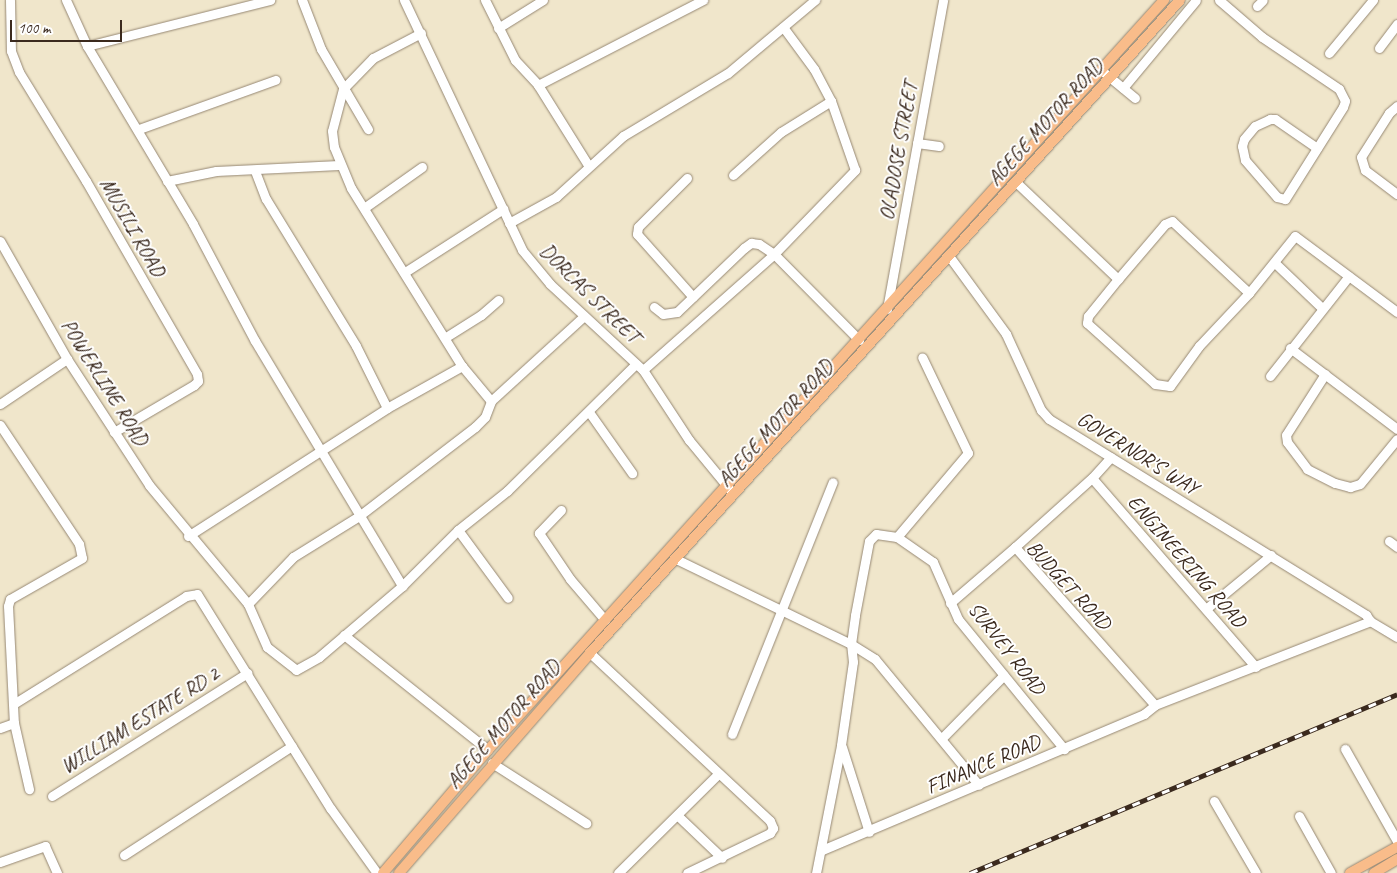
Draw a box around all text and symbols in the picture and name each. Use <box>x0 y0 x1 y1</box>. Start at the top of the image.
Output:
scale bar <box>12 10 125 42</box>
text: 100 m <box>18 19 50 38</box>
street label: AGEGE MOTOR ROAD <box>981 53 1109 191</box>
street label: OLADOSE STREET <box>873 80 923 222</box>
street label: MUSILI ROAD <box>95 173 171 281</box>
street label: DORCAS STREET <box>535 238 645 348</box>
street label: POWERLINE ROAD <box>56 313 154 451</box>
street label: AGEGE MOTOR ROAD <box>711 354 839 492</box>
street label: GOVERNOR'S WAY <box>1073 406 1203 500</box>
street label: ENGINEERING ROAD <box>1122 489 1252 633</box>
street label: BUDGET ROAD <box>1021 535 1117 635</box>
street label: SURVEY ROAD <box>963 596 1051 700</box>
street label: AGEGE MOTOR ROAD <box>440 654 566 794</box>
street label: WILLIAM ESTATE RD 2 <box>56 661 224 779</box>
street label: FINANCE ROAD <box>922 729 1044 799</box>

